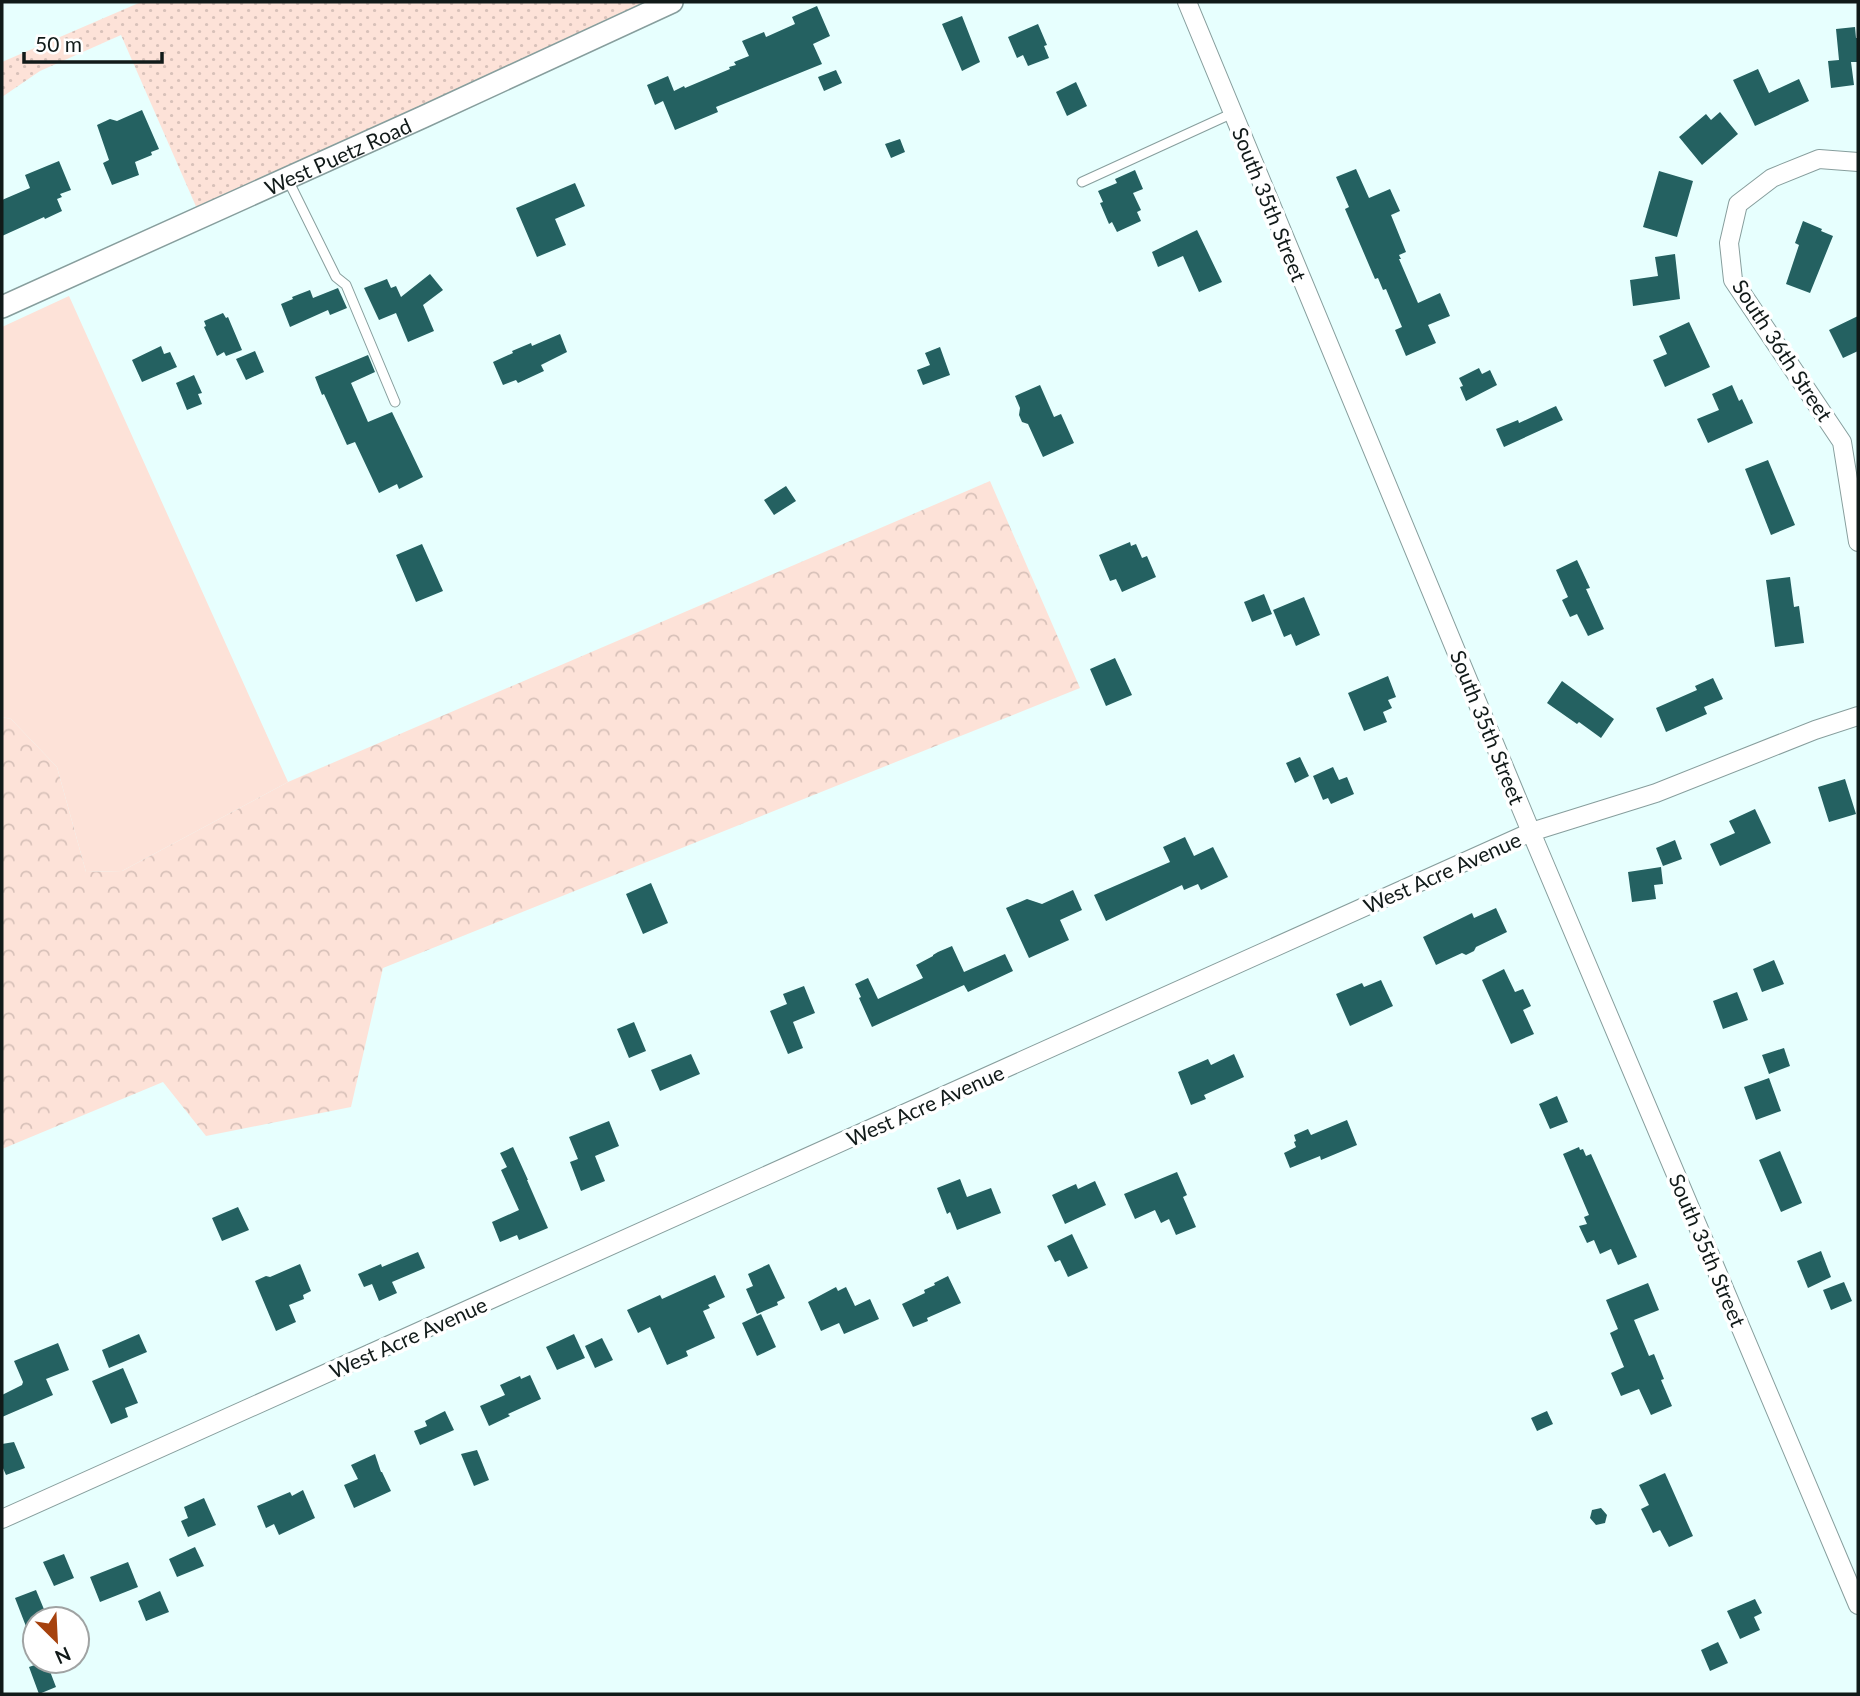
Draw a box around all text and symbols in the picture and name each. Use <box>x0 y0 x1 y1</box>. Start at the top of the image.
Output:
scale bar <box>24 21 163 65</box>
text: 50 m <box>35 31 82 56</box>
street label: West Puetz Road <box>260 112 415 200</box>
street label: South 35th Street <box>1228 123 1312 285</box>
street label: South 36th Street <box>1728 274 1838 426</box>
street label: South 35th Street <box>1446 646 1530 808</box>
street label: West Acre Avenue <box>1360 826 1524 918</box>
street label: West Acre Avenue <box>843 1059 1007 1151</box>
street label: South 35th Street <box>1664 1170 1752 1331</box>
street label: West Acre Avenue <box>326 1291 490 1383</box>
north arrow <box>21 1605 91 1675</box>
text: N <box>52 1643 74 1669</box>

